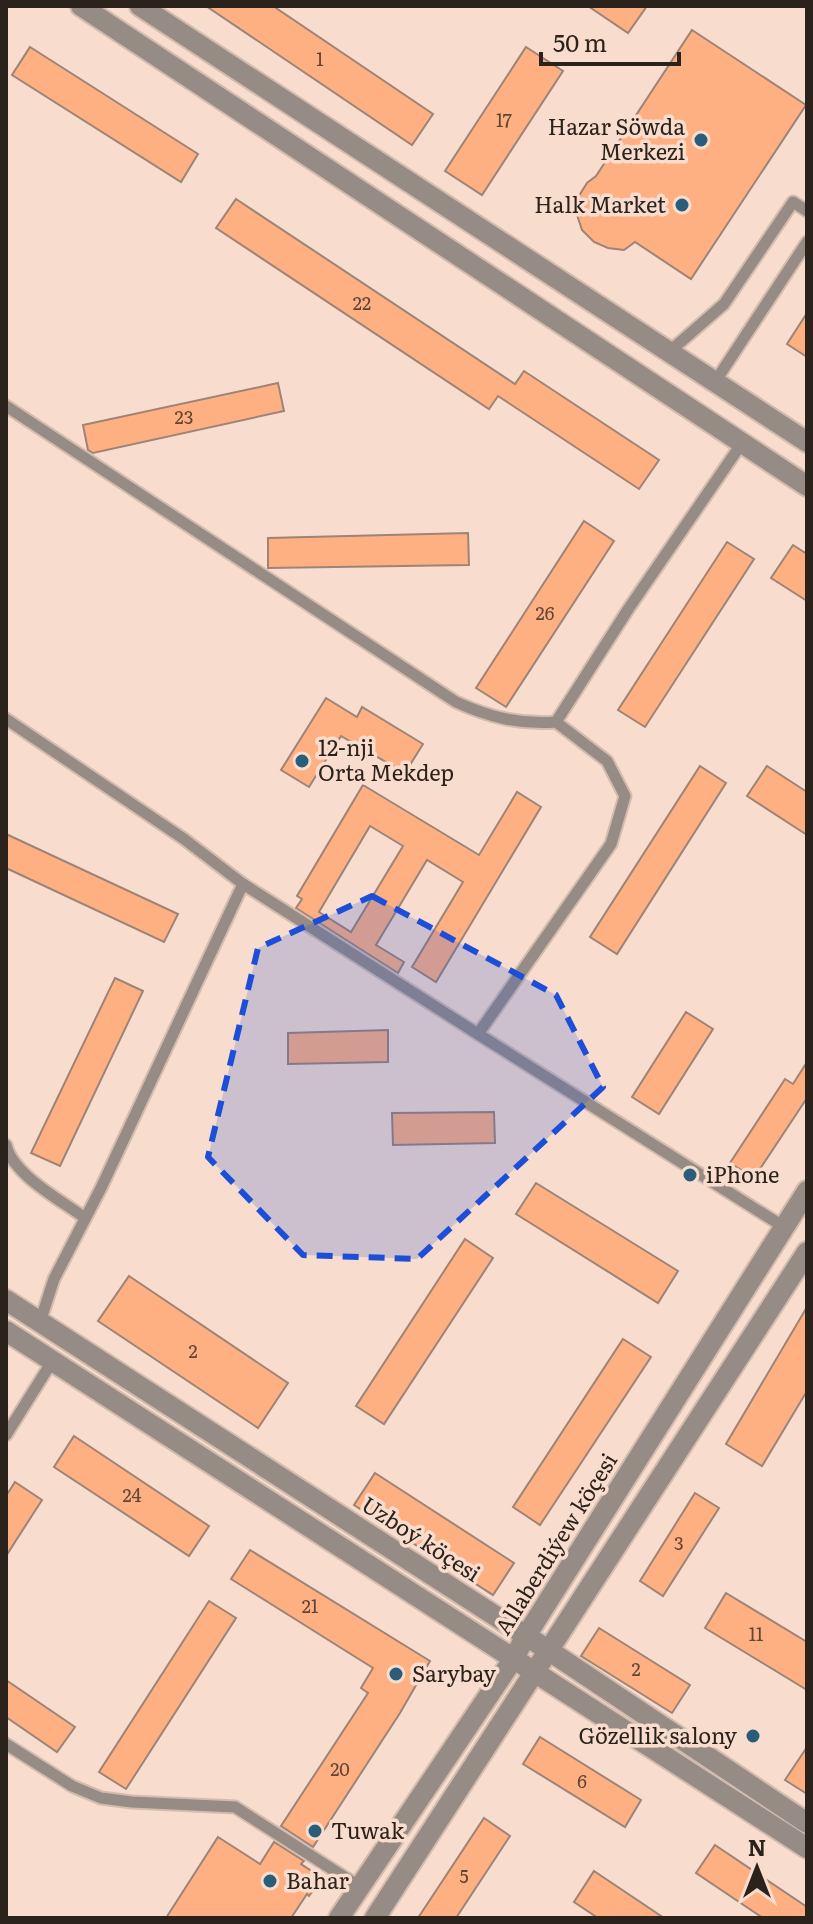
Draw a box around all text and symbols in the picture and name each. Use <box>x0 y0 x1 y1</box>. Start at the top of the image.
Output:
scale bar <box>541 16 679 66</box>
text: 50 m <box>553 24 607 59</box>
house number: 1 <box>316 45 324 72</box>
house number: 17 <box>496 106 512 133</box>
place label: Hazar Söwda Merkezi <box>548 109 685 167</box>
marker: Hazar Söwda Merkezi <box>692 131 710 149</box>
place label: Halk Market <box>534 187 666 220</box>
marker: Halk Market <box>673 196 691 214</box>
house number: 22 <box>353 289 371 316</box>
house number: 23 <box>175 403 193 430</box>
house number: 26 <box>536 599 555 626</box>
place label: 12-nji Orta Mekdep <box>318 730 454 788</box>
marker: 12-nji Orta Mekdep <box>293 752 311 770</box>
place label: iPhone <box>706 1157 780 1190</box>
marker: iPhone <box>681 1166 699 1184</box>
house number: 2 <box>188 1337 198 1364</box>
street label: Allaberdiýew köçesi <box>485 1446 624 1641</box>
house number: 24 <box>122 1481 142 1508</box>
street label: Uzboý köçesi <box>356 1487 488 1589</box>
house number: 3 <box>674 1529 684 1556</box>
house number: 21 <box>302 1592 318 1619</box>
house number: 11 <box>749 1620 763 1647</box>
house number: 2 <box>631 1655 641 1682</box>
place label: Sarybay <box>412 1656 496 1689</box>
marker: Sarybay <box>387 1665 405 1683</box>
place label: Gözellik salony <box>578 1718 737 1751</box>
marker: Gözellik salony <box>744 1727 762 1745</box>
house number: 20 <box>330 1755 350 1782</box>
house number: 6 <box>577 1767 587 1794</box>
place label: Tuwak <box>331 1813 405 1846</box>
marker: Tuwak <box>306 1822 324 1840</box>
north arrow <box>717 1828 797 1908</box>
text: N <box>748 1830 766 1863</box>
house number: 5 <box>459 1862 469 1889</box>
place label: Bahar <box>286 1863 350 1896</box>
marker: Bahar <box>261 1872 279 1890</box>

